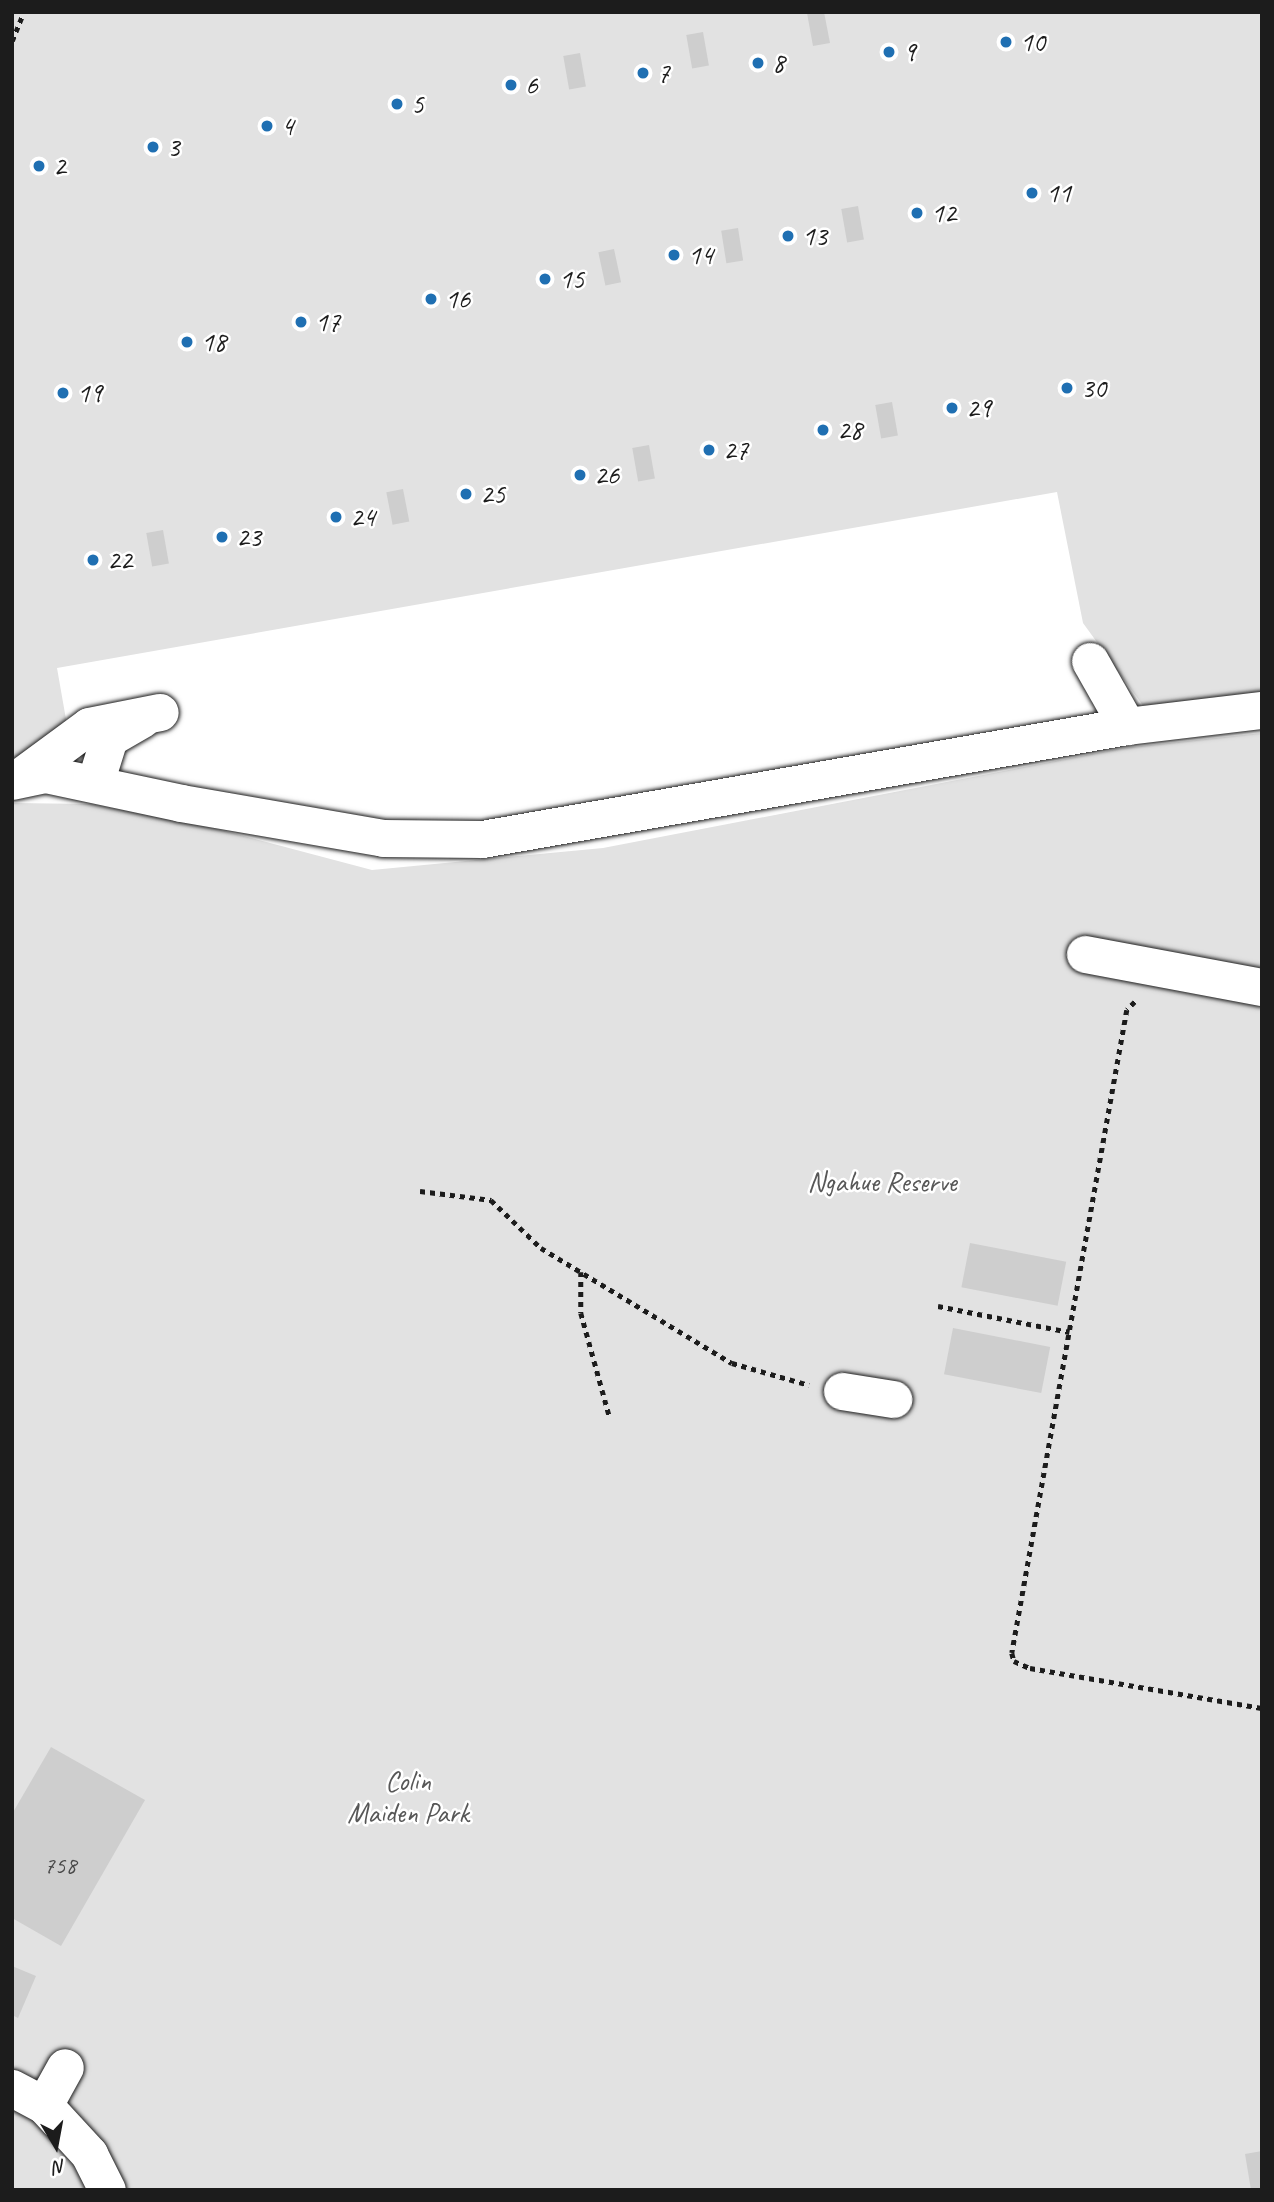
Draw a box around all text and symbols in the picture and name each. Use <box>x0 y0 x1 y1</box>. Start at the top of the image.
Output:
place label: 10 <box>1020 25 1045 59</box>
marker: 10 <box>998 34 1014 50</box>
place label: 9 <box>903 35 916 69</box>
marker: 9 <box>881 44 897 60</box>
place label: 8 <box>772 46 785 80</box>
marker: 8 <box>750 55 766 71</box>
place label: 7 <box>657 56 670 90</box>
marker: 7 <box>635 65 651 81</box>
place label: 6 <box>525 68 538 102</box>
marker: 6 <box>503 77 519 93</box>
place label: 5 <box>411 87 424 121</box>
marker: 5 <box>389 96 405 112</box>
place label: 4 <box>281 109 294 143</box>
marker: 4 <box>259 118 275 134</box>
place label: 3 <box>167 130 180 164</box>
marker: 3 <box>145 139 161 155</box>
place label: 2 <box>53 149 66 183</box>
marker: 2 <box>31 158 47 174</box>
place label: 11 <box>1046 176 1071 210</box>
marker: 11 <box>1024 185 1040 201</box>
place label: 12 <box>931 196 956 230</box>
marker: 12 <box>909 205 925 221</box>
place label: 13 <box>802 219 827 253</box>
marker: 13 <box>780 228 796 244</box>
place label: 14 <box>688 238 713 272</box>
marker: 14 <box>666 247 682 263</box>
place label: 15 <box>559 262 584 296</box>
marker: 15 <box>537 271 553 287</box>
place label: 16 <box>445 282 470 316</box>
marker: 16 <box>423 291 439 307</box>
place label: 17 <box>315 305 340 339</box>
marker: 17 <box>293 314 309 330</box>
place label: 18 <box>201 325 226 359</box>
marker: 18 <box>179 334 195 350</box>
place label: 30 <box>1081 371 1106 405</box>
place label: 19 <box>77 376 102 410</box>
marker: 30 <box>1059 380 1075 396</box>
marker: 19 <box>55 385 71 401</box>
place label: 29 <box>966 391 991 425</box>
marker: 29 <box>944 400 960 416</box>
place label: 28 <box>837 413 862 447</box>
marker: 28 <box>815 422 831 438</box>
place label: 27 <box>723 433 748 467</box>
marker: 27 <box>701 442 717 458</box>
place label: 26 <box>594 458 619 492</box>
marker: 26 <box>572 467 588 483</box>
place label: 25 <box>480 477 505 511</box>
marker: 25 <box>458 486 474 502</box>
place label: 24 <box>350 500 375 534</box>
marker: 24 <box>328 509 344 525</box>
place label: 23 <box>236 520 261 554</box>
marker: 23 <box>214 529 230 545</box>
place label: 22 <box>107 543 132 577</box>
marker: 22 <box>85 552 101 568</box>
park label: Ngahue Reserve <box>807 1165 957 1199</box>
park label: Colin Maiden Park <box>347 1764 469 1830</box>
house number: 758 <box>44 1852 76 1880</box>
north arrow <box>21 2111 91 2181</box>
text: N <box>52 2154 68 2180</box>

